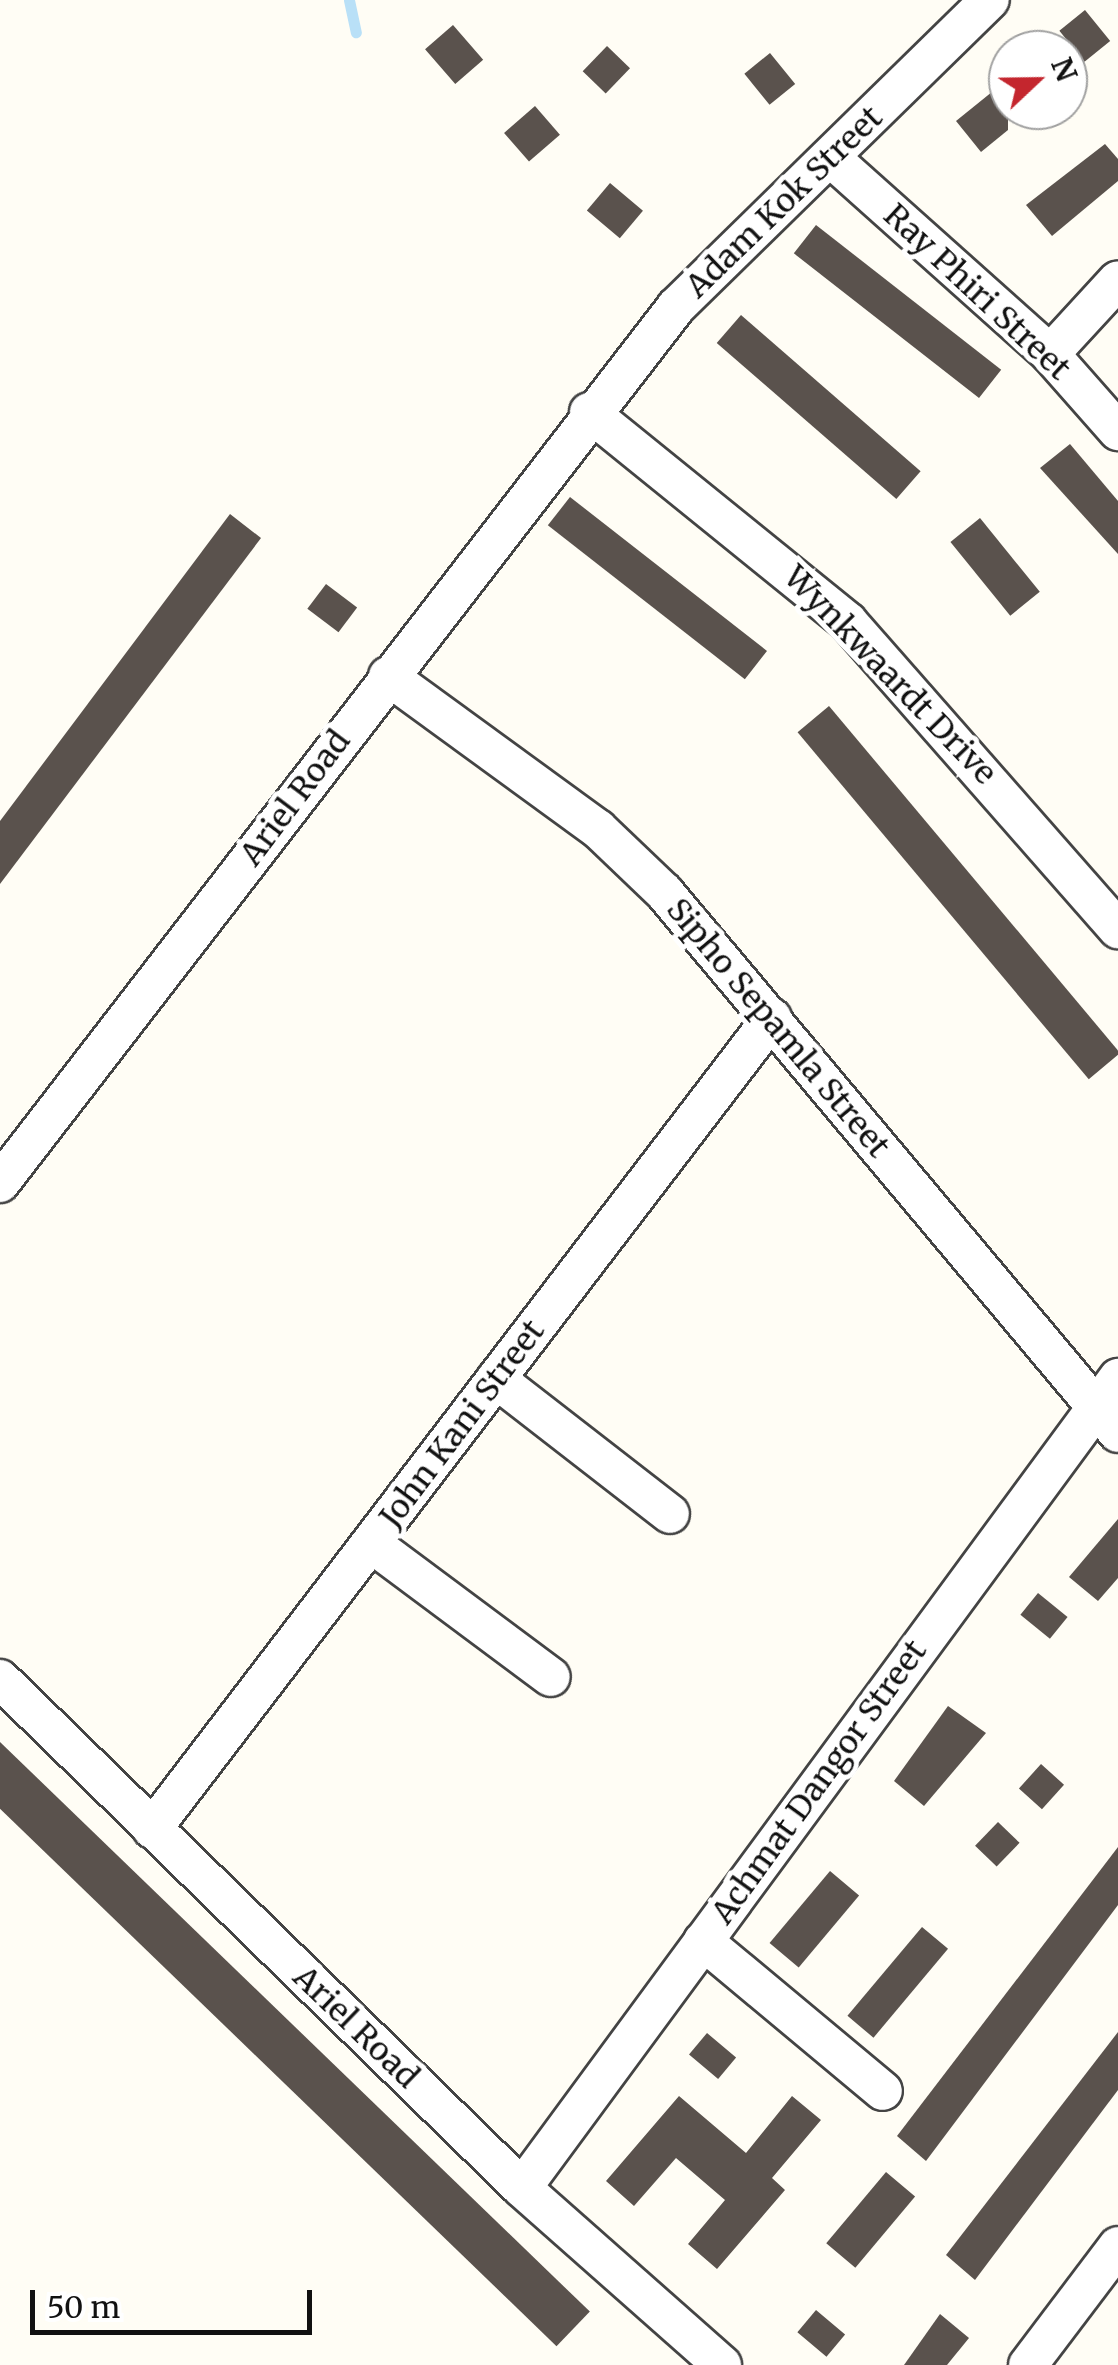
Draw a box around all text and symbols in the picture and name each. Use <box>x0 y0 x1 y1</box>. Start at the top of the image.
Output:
north arrow <box>988 30 1088 130</box>
text: N <box>1043 53 1085 87</box>
street label: Adam Kok Street <box>678 98 890 306</box>
street label: Ray Phiri Street <box>876 196 1078 388</box>
street label: Wynkwaardt Drive <box>776 558 1004 792</box>
street label: Ariel Road <box>232 723 358 873</box>
street label: Sipho Sepamla Street <box>658 891 898 1165</box>
street label: John Kani Street <box>371 1313 553 1535</box>
street label: Achmat Dangor Street <box>703 1633 935 1931</box>
street label: Ariel Road <box>285 1958 427 2096</box>
scale bar <box>35 2270 318 2332</box>
text: 50 m <box>47 2288 120 2326</box>

